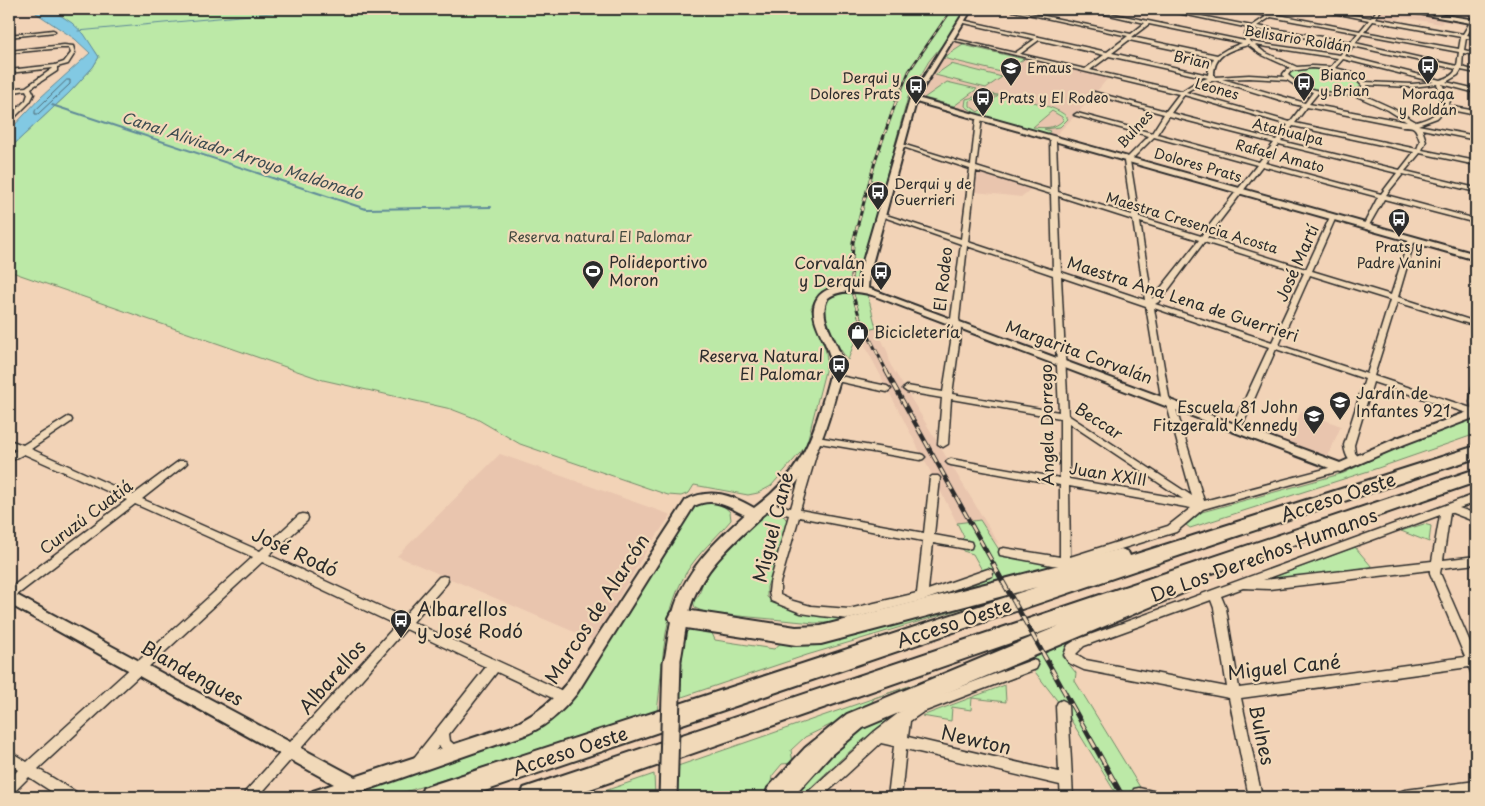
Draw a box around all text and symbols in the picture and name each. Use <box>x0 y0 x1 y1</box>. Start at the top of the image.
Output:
street label: Belisario Roldán <box>1243 20 1353 57</box>
street label: Brian <box>1172 45 1213 74</box>
bus stop icon: Moraga y Roldán <box>1416 54 1440 85</box>
school or university icon: Emaus <box>999 56 1023 87</box>
place label: Emaus <box>1027 57 1071 78</box>
place label: Bianco y Brian <box>1320 64 1369 101</box>
place label: Derqui y Dolores Prats <box>810 67 900 104</box>
bus stop icon: Bianco y Brian <box>1292 71 1316 102</box>
street label: Leones <box>1193 72 1242 105</box>
bus stop icon: Derqui y Dolores Prats <box>904 74 928 105</box>
place label: Moraga y Roldán <box>1399 83 1457 120</box>
bus stop icon: Prats y El Rodeo <box>971 86 995 117</box>
place label: Prats y El Rodeo <box>999 87 1109 108</box>
water label: Canal Aliviador Arroyo Maldonado <box>119 105 367 205</box>
street label: Bulnes <box>1112 105 1157 152</box>
street label: Atahualpa <box>1250 113 1326 151</box>
street label: Rafael Amato <box>1233 134 1327 178</box>
street label: Dolores Prats <box>1152 142 1245 187</box>
place label: Derqui y de Guerrieri <box>894 173 972 210</box>
bus stop icon: Derqui y de Guerrieri <box>866 180 890 211</box>
street label: Maestra Cresencia Acosta <box>1104 186 1281 259</box>
bus stop icon: Prats y Padre Vanini <box>1387 207 1411 238</box>
street label: José Martí <box>1268 219 1324 305</box>
park label: Reserva natural El Palomar <box>508 226 693 247</box>
place label: Prats y Padre Vanini <box>1357 236 1441 273</box>
street label: El Rodeo <box>927 245 957 312</box>
place label: Polideportivo Moron <box>609 249 708 291</box>
street label: Maestra Ana Lena de Guerrieri <box>1064 249 1302 347</box>
place label: Corvalán y Derqui <box>794 250 865 292</box>
sports icon: Polideportivo Moron <box>581 259 605 290</box>
bus stop icon: Corvalán y Derqui <box>869 260 893 291</box>
street label: Margarita Corvalán <box>1002 313 1156 389</box>
place label: Bicicletería <box>874 319 960 343</box>
shop icon: Bicicletería <box>846 320 870 351</box>
place label: Reserva Natural El Palomar <box>699 343 824 385</box>
bus stop icon: Reserva Natural El Palomar <box>827 353 851 384</box>
street label: Ángela Dorrego <box>1033 364 1059 486</box>
place label: Jardín de Infantes 921 <box>1356 380 1450 422</box>
school or university icon: Jardín de Infantes 921 <box>1328 390 1352 421</box>
place label: Escuela 81 John Fitzgerald Kennedy <box>1153 394 1298 436</box>
street label: Beccar <box>1071 396 1129 445</box>
school or university icon: Escuela 81 John Fitzgerald Kennedy <box>1302 404 1326 435</box>
street label: Juan XXIII <box>1068 455 1149 491</box>
street label: Acceso Oeste <box>1276 464 1399 528</box>
street label: Miguel Cané <box>745 468 799 585</box>
street label: Curuzú Cuatiá <box>34 473 137 559</box>
street label: De Los Derechos Humanos <box>1146 500 1381 608</box>
street label: José Rodó <box>248 519 343 583</box>
street label: Marcos de Alarcón <box>537 528 655 689</box>
street label: Acceso Oeste <box>892 590 1015 654</box>
place label: Albarellos y José Rodó <box>417 594 523 644</box>
bus stop icon: Albarellos y José Rodó <box>389 608 413 639</box>
street label: Blandengues <box>136 632 249 712</box>
street label: Albarellos <box>291 633 371 720</box>
street label: Miguel Cané <box>1226 646 1342 686</box>
street label: Bulnes <box>1243 702 1283 768</box>
street label: Newton <box>938 717 1014 761</box>
street label: Acceso Oeste <box>508 718 631 782</box>

